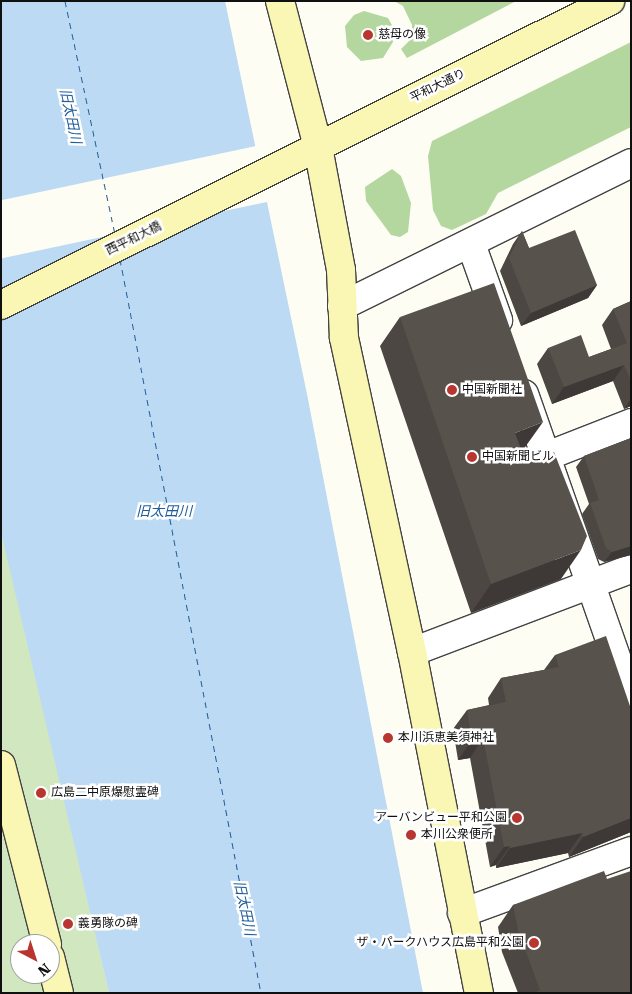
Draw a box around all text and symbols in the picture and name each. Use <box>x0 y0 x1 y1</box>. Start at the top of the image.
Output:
place label: 慈母の像 <box>378 28 426 42</box>
marker: 慈母の像 <box>362 29 374 41</box>
street label: 平和大通り <box>408 66 468 106</box>
water label: 旧太田川 <box>57 87 85 145</box>
street label: 西平和大橋 <box>104 219 164 259</box>
place label: 中国新聞社 <box>462 383 522 397</box>
marker: 中国新聞社 <box>446 384 458 396</box>
place label: 中国新聞ビル <box>482 450 554 464</box>
marker: 中国新聞ビル <box>466 451 478 463</box>
water label: 旧太田川 <box>136 503 192 519</box>
place label: 本川浜恵美須神社 <box>398 731 494 745</box>
marker: 本川浜恵美須神社 <box>382 732 394 744</box>
place label: 広島二中原爆慰霊碑 <box>51 786 159 800</box>
marker: 広島二中原爆慰霊碑 <box>35 787 47 799</box>
place label: アーバンビュー平和公園 <box>376 811 507 825</box>
marker: アーバンビュー平和公園 <box>511 812 523 824</box>
place label: 本川公衆便所 <box>421 828 493 842</box>
marker: 本川公衆便所 <box>405 829 417 841</box>
water label: 旧太田川 <box>231 879 259 937</box>
place label: 義勇隊の碑 <box>78 917 138 931</box>
marker: 義勇隊の碑 <box>62 918 74 930</box>
north arrow <box>10 934 60 984</box>
place label: ザ・パークハウス広島平和公園 <box>356 936 524 950</box>
marker: ザ・パークハウス広島平和公園 <box>528 937 540 949</box>
text: N <box>35 960 53 979</box>

